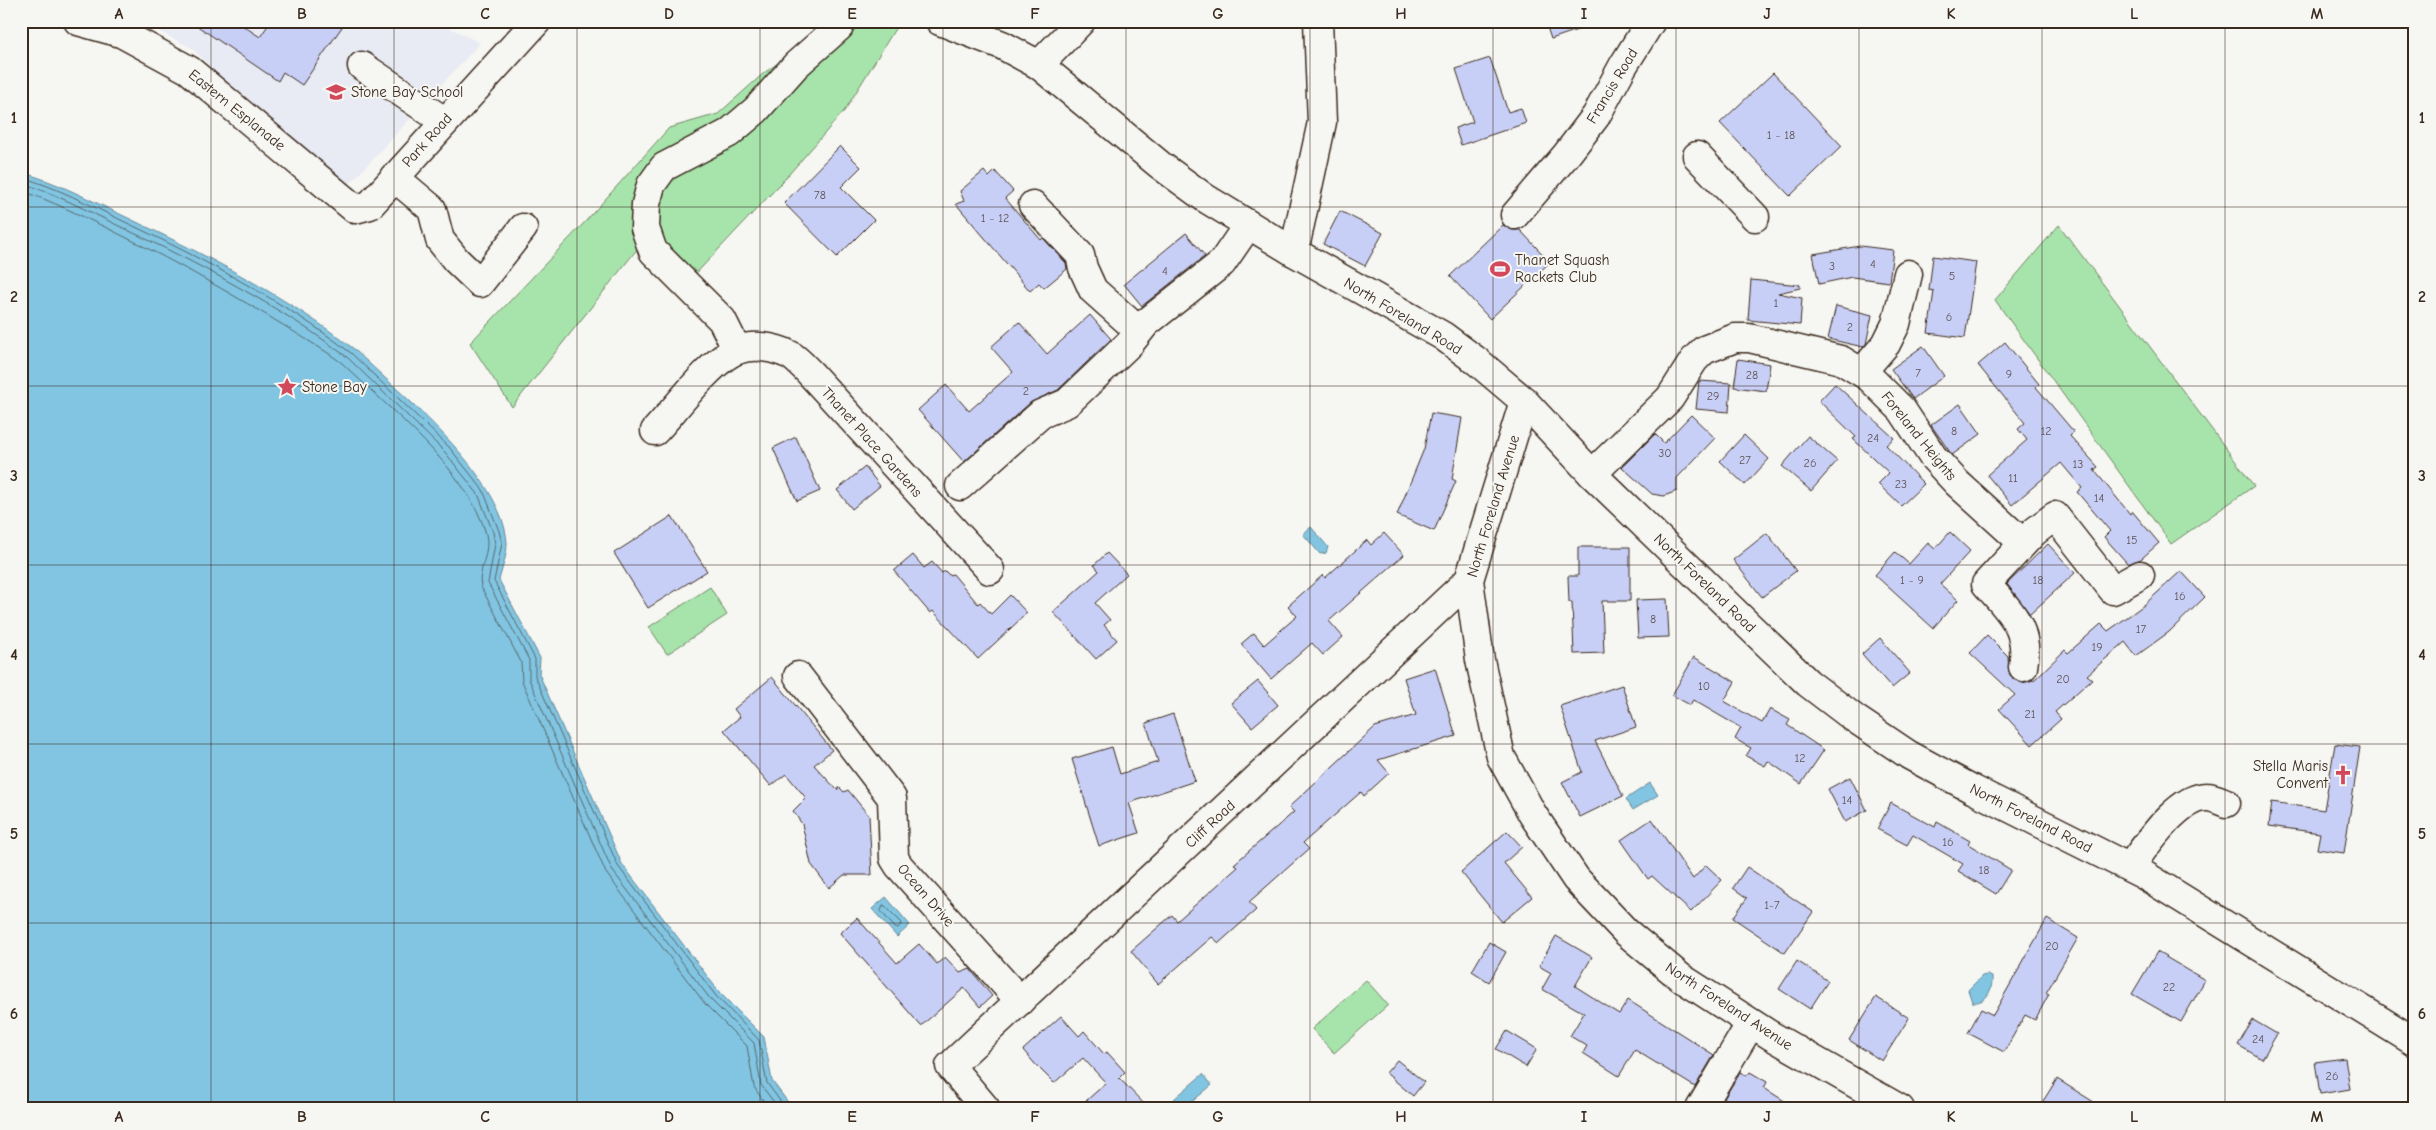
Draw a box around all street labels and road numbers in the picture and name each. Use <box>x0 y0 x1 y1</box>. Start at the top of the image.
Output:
street label: Francis Road <box>1582 45 1642 127</box>
street label: Eastern Esplanade <box>185 65 289 155</box>
street label: Park Road <box>398 109 456 171</box>
street label: North Foreland Road <box>1341 274 1465 358</box>
street label: Thanet Place Gardens <box>818 383 926 501</box>
street label: Foreland Heights <box>1878 388 1960 484</box>
street label: North Foreland Avenue <box>1463 432 1523 579</box>
street label: North Foreland Road <box>1650 530 1760 636</box>
street label: North Foreland Road <box>1967 779 2095 857</box>
street label: Cliff Road <box>1181 796 1239 852</box>
street label: Ocean Drive <box>894 860 959 931</box>
street label: North Foreland Avenue <box>1662 958 1796 1054</box>

